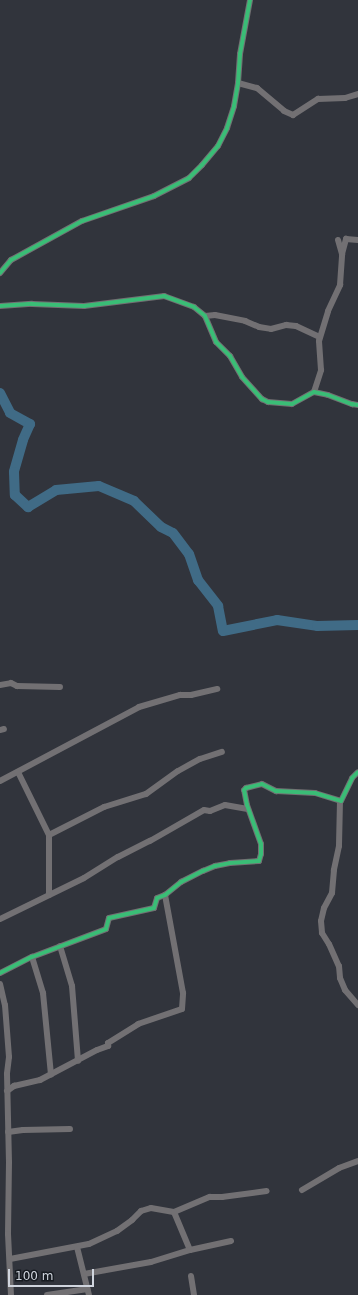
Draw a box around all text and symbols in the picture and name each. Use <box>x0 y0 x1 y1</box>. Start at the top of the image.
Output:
scale bar <box>10 1261 96 1287</box>
text: 100 m <box>15 1269 53 1283</box>

